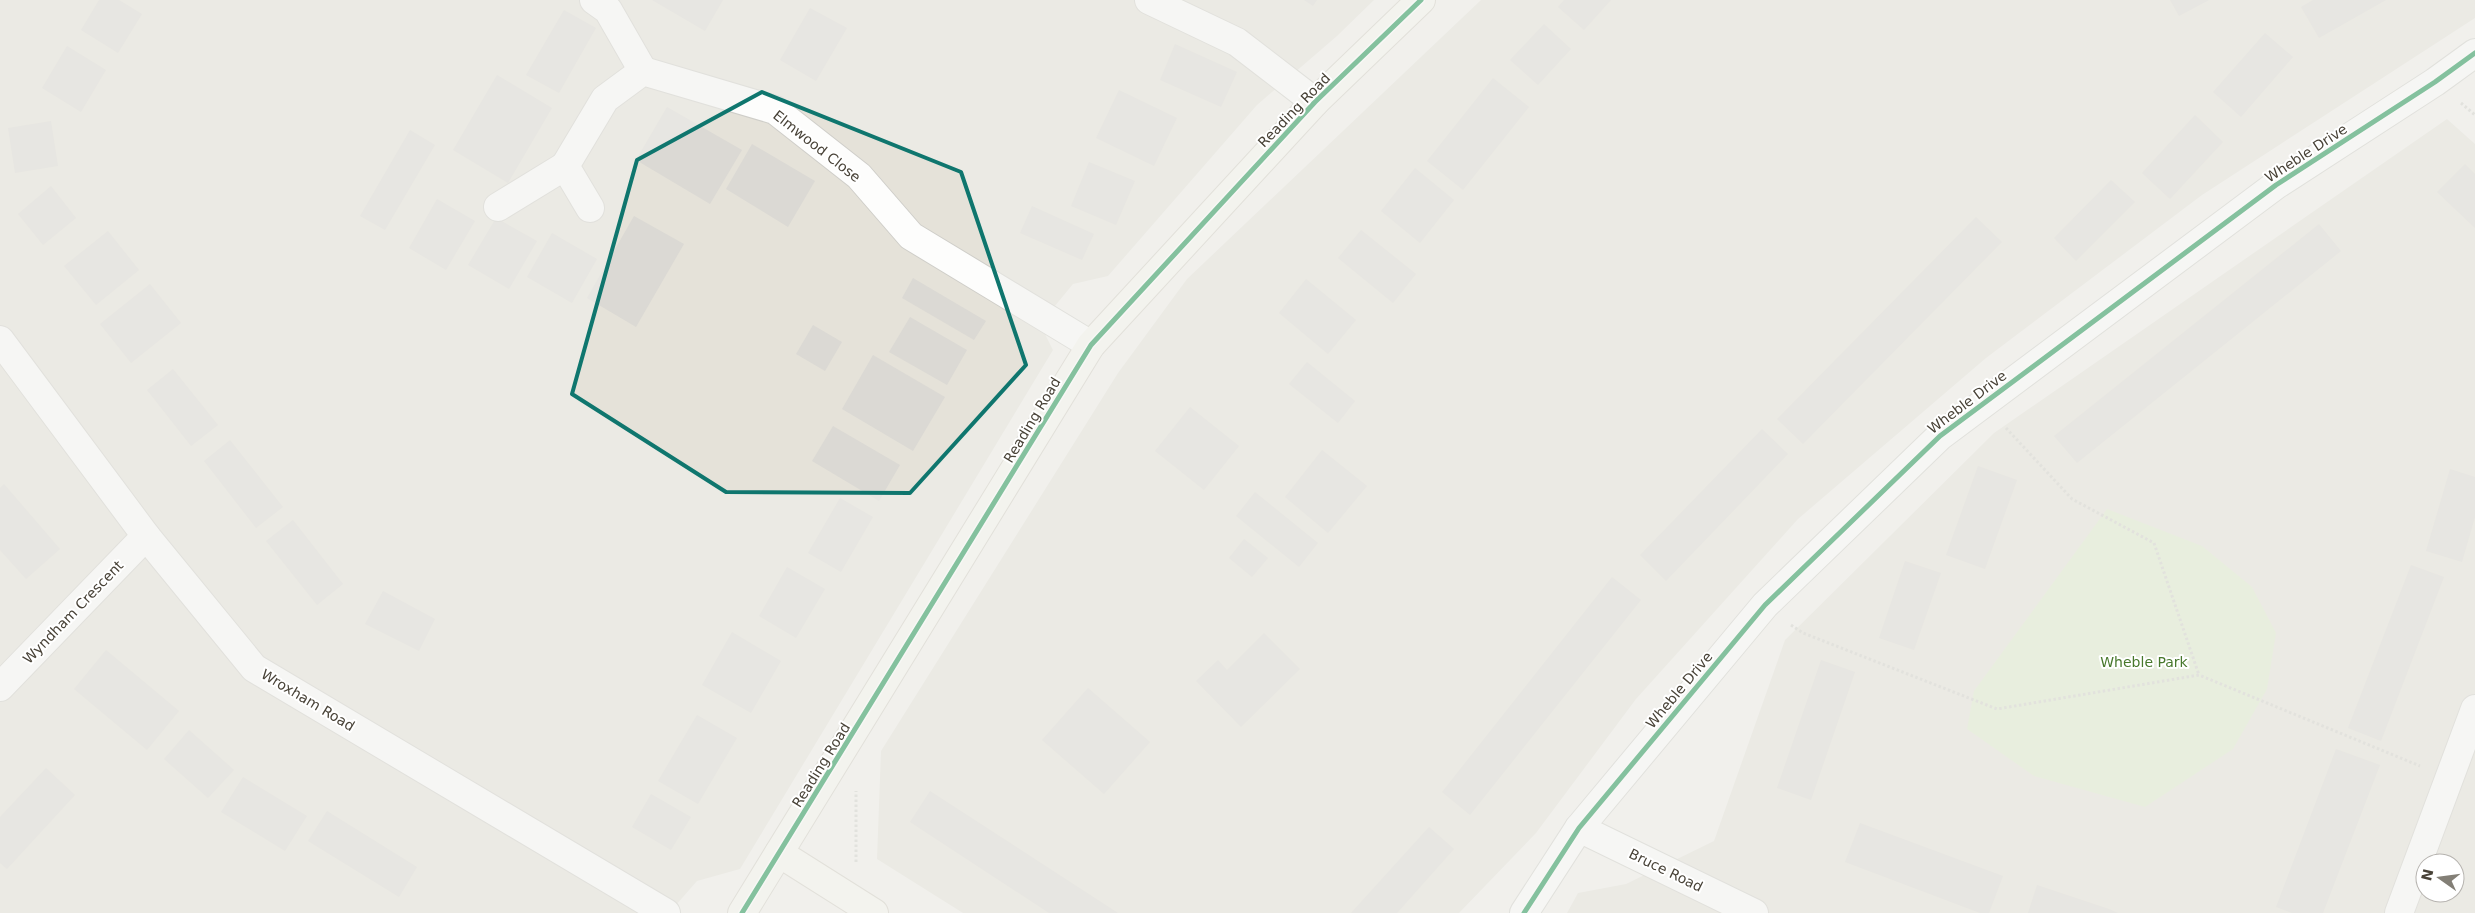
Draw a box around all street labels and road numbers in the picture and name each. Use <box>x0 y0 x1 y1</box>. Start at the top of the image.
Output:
street label: Reading Road <box>1255 70 1333 150</box>
street label: Elmwood Close <box>770 107 864 185</box>
street label: Wheble Drive <box>2262 121 2350 185</box>
street label: Wheble Drive <box>1924 367 2010 437</box>
street label: Reading Road <box>1000 375 1064 465</box>
street label: Wyndham Crescent <box>20 557 127 667</box>
street label: Wheble Drive <box>1642 649 1716 731</box>
street label: Wroxham Road <box>259 666 357 734</box>
street label: Reading Road <box>789 720 853 810</box>
street label: Bruce Road <box>1626 845 1706 895</box>

